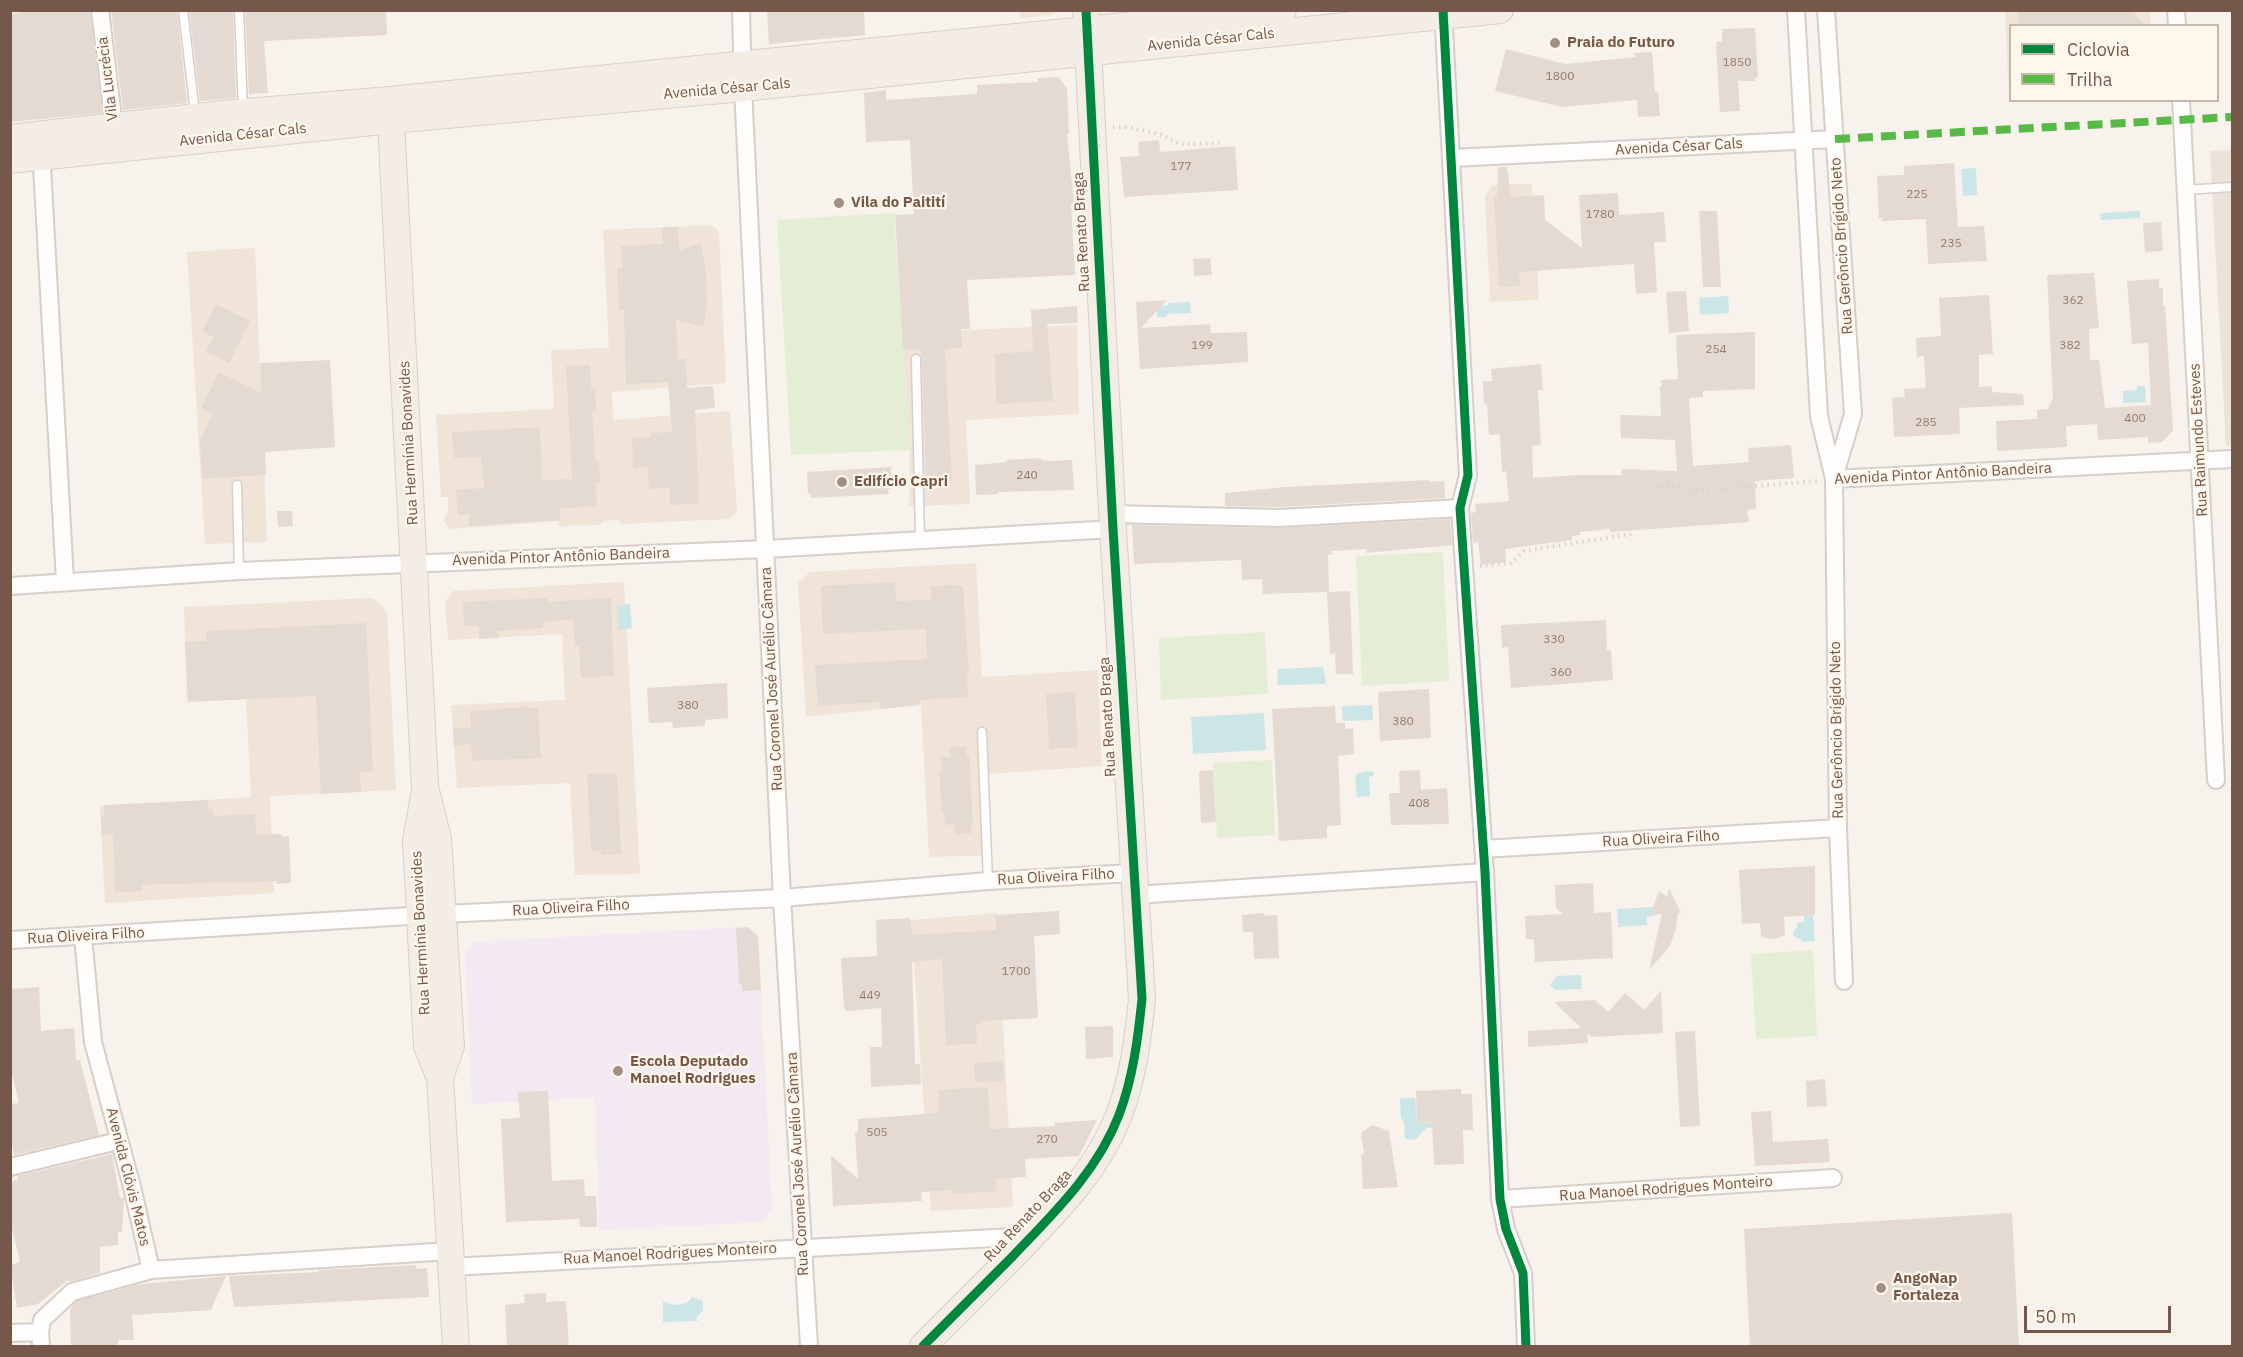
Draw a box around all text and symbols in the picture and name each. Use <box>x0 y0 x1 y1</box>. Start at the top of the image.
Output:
street label: Avenida César Cals <box>1146 24 1276 56</box>
legend <box>2009 24 2219 102</box>
place label: Praia do Futuro <box>1567 34 1675 52</box>
street label: Vila Lucrécia <box>94 36 122 122</box>
marker: Praia do Futuro <box>1548 36 1562 50</box>
text: Ciclovia <box>2067 38 2130 61</box>
house number: 1850 <box>1723 56 1751 70</box>
text: Trilha <box>2067 68 2112 91</box>
house number: 1800 <box>1546 70 1574 84</box>
street label: Avenida César Cals <box>662 74 792 104</box>
street label: Avenida César Cals <box>178 119 308 151</box>
street label: Avenida César Cals <box>1615 135 1743 159</box>
street label: Rua Gerôncio Brígido Neto <box>1827 157 1857 335</box>
house number: 177 <box>1170 160 1192 174</box>
street label: Rua Renato Braga <box>1070 172 1094 292</box>
house number: 225 <box>1906 188 1928 202</box>
place label: Vila do Paitití <box>851 194 945 212</box>
marker: Vila do Paitití <box>832 196 846 210</box>
house number: 1780 <box>1586 208 1614 222</box>
house number: 235 <box>1940 237 1962 251</box>
house number: 362 <box>2062 294 2084 308</box>
house number: 199 <box>1191 339 1213 353</box>
house number: 382 <box>2059 339 2081 353</box>
house number: 254 <box>1705 343 1727 357</box>
street label: Rua Hermínia Bonavides <box>396 360 422 526</box>
street label: Rua Raimundo Esteves <box>2186 363 2212 517</box>
house number: 400 <box>2124 412 2146 426</box>
house number: 285 <box>1915 416 1937 430</box>
street label: Avenida Pintor Antônio Bandeira <box>1834 459 2052 489</box>
house number: 240 <box>1016 469 1038 483</box>
place label: Edifício Capri <box>854 473 948 491</box>
marker: Edifício Capri <box>835 475 849 489</box>
street label: Avenida Pintor Antônio Bandeira <box>452 544 670 570</box>
street label: Rua Coronel José Aurélio Câmara <box>757 567 787 791</box>
house number: 330 <box>1543 633 1565 647</box>
street label: Rua Gerôncio Brígido Neto <box>1826 641 1848 819</box>
street label: Rua Renato Braga <box>1096 657 1120 777</box>
house number: 360 <box>1550 666 1572 680</box>
house number: 380 <box>677 699 699 713</box>
house number: 380 <box>1392 715 1414 729</box>
house number: 408 <box>1408 797 1430 811</box>
street label: Rua Oliveira Filho <box>1602 827 1720 851</box>
street label: Rua Hermínia Bonavides <box>408 850 434 1016</box>
street label: Rua Oliveira Filho <box>997 865 1115 889</box>
street label: Rua Oliveira Filho <box>512 896 630 920</box>
street label: Rua Oliveira Filho <box>27 924 145 948</box>
house number: 1700 <box>1002 965 1030 979</box>
house number: 449 <box>859 989 881 1003</box>
street label: Rua Coronel José Aurélio Câmara <box>783 1052 813 1276</box>
place label: Escola Deputado Manoel Rodrigues <box>630 1053 756 1088</box>
marker: Escola Deputado Manoel Rodrigues <box>611 1064 625 1078</box>
street label: Avenida Clóvis Matos <box>102 1106 154 1248</box>
house number: 505 <box>866 1126 888 1140</box>
house number: 270 <box>1036 1133 1058 1147</box>
street label: Rua Renato Braga <box>980 1166 1076 1266</box>
street label: Rua Manoel Rodrigues Monteiro <box>1559 1173 1773 1205</box>
street label: Rua Manoel Rodrigues Monteiro <box>563 1239 777 1269</box>
place label: AngoNap Fortaleza <box>1893 1270 1959 1305</box>
marker: AngoNap Fortaleza <box>1874 1281 1888 1295</box>
scale bar <box>2027 1294 2174 1332</box>
text: 50 m <box>2035 1305 2077 1328</box>

